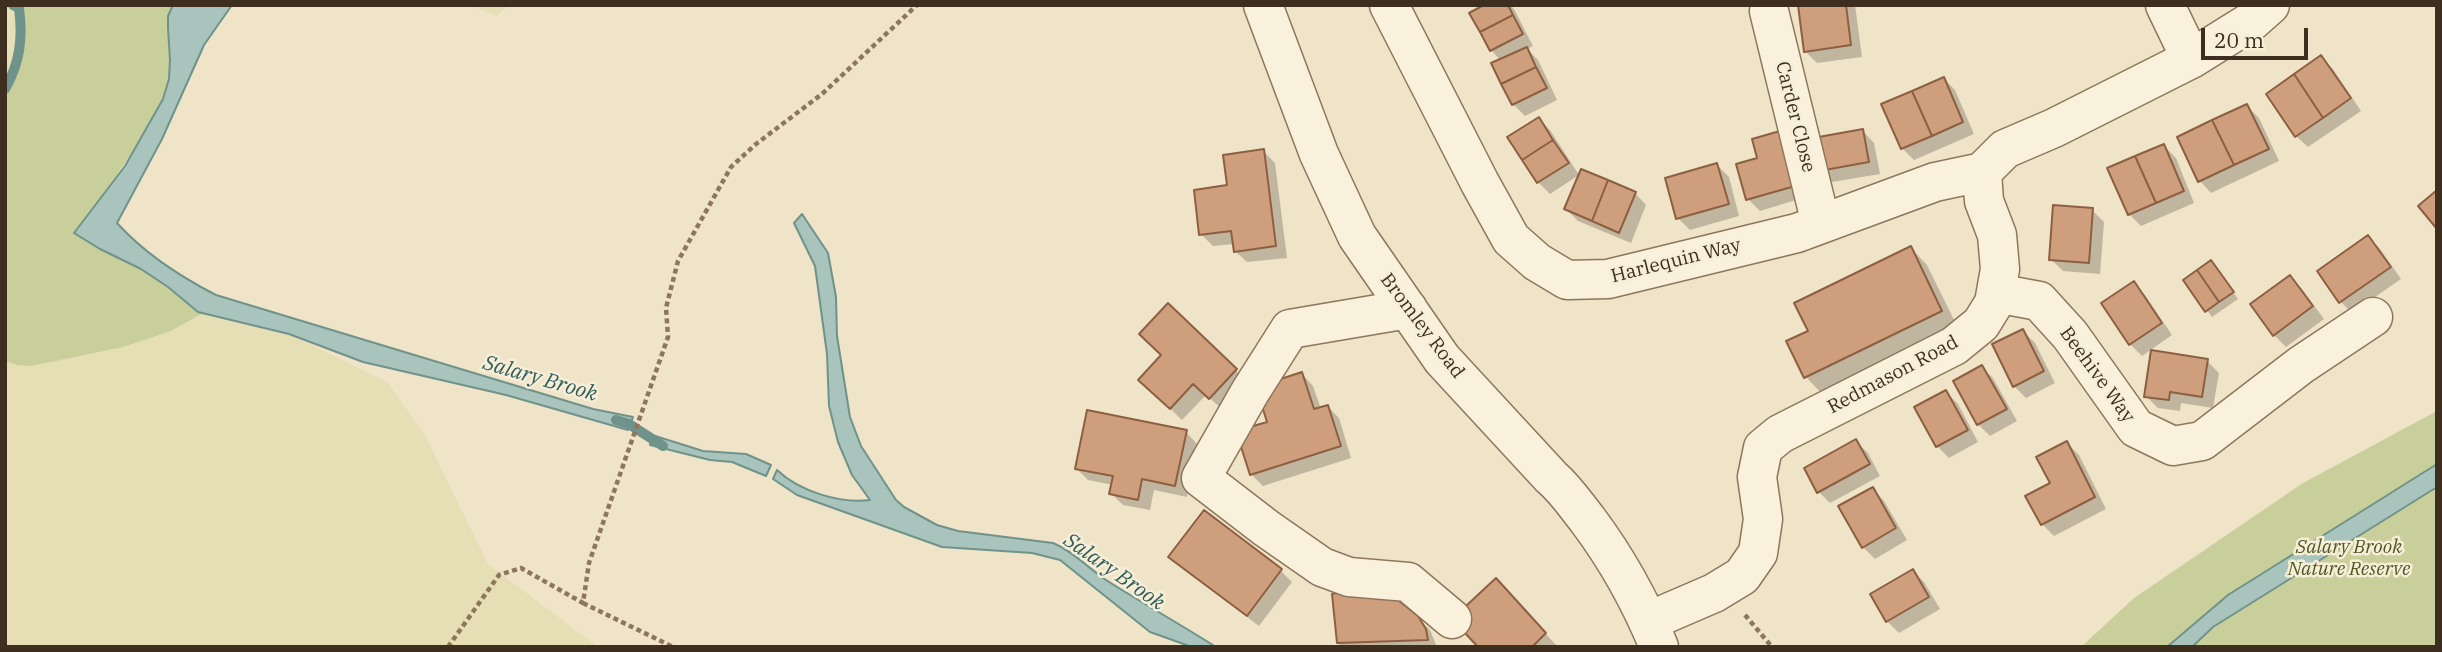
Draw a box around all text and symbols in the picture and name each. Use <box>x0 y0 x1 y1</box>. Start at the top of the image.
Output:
scale bar <box>2204 14 2311 58</box>
text: 20 m <box>2214 26 2264 54</box>
street label: Carder Close <box>1770 59 1820 175</box>
street label: Harlequin Way <box>1609 234 1743 288</box>
street label: Bromley Road <box>1375 269 1469 383</box>
street label: Beehive Way <box>2055 323 2139 427</box>
street label: Redmason Road <box>1824 331 1962 419</box>
water label: Salary Brook <box>480 351 600 407</box>
water label: Salary Brook <box>1059 528 1169 616</box>
park label: Salary Brook Nature Reserve <box>2288 537 2410 581</box>

